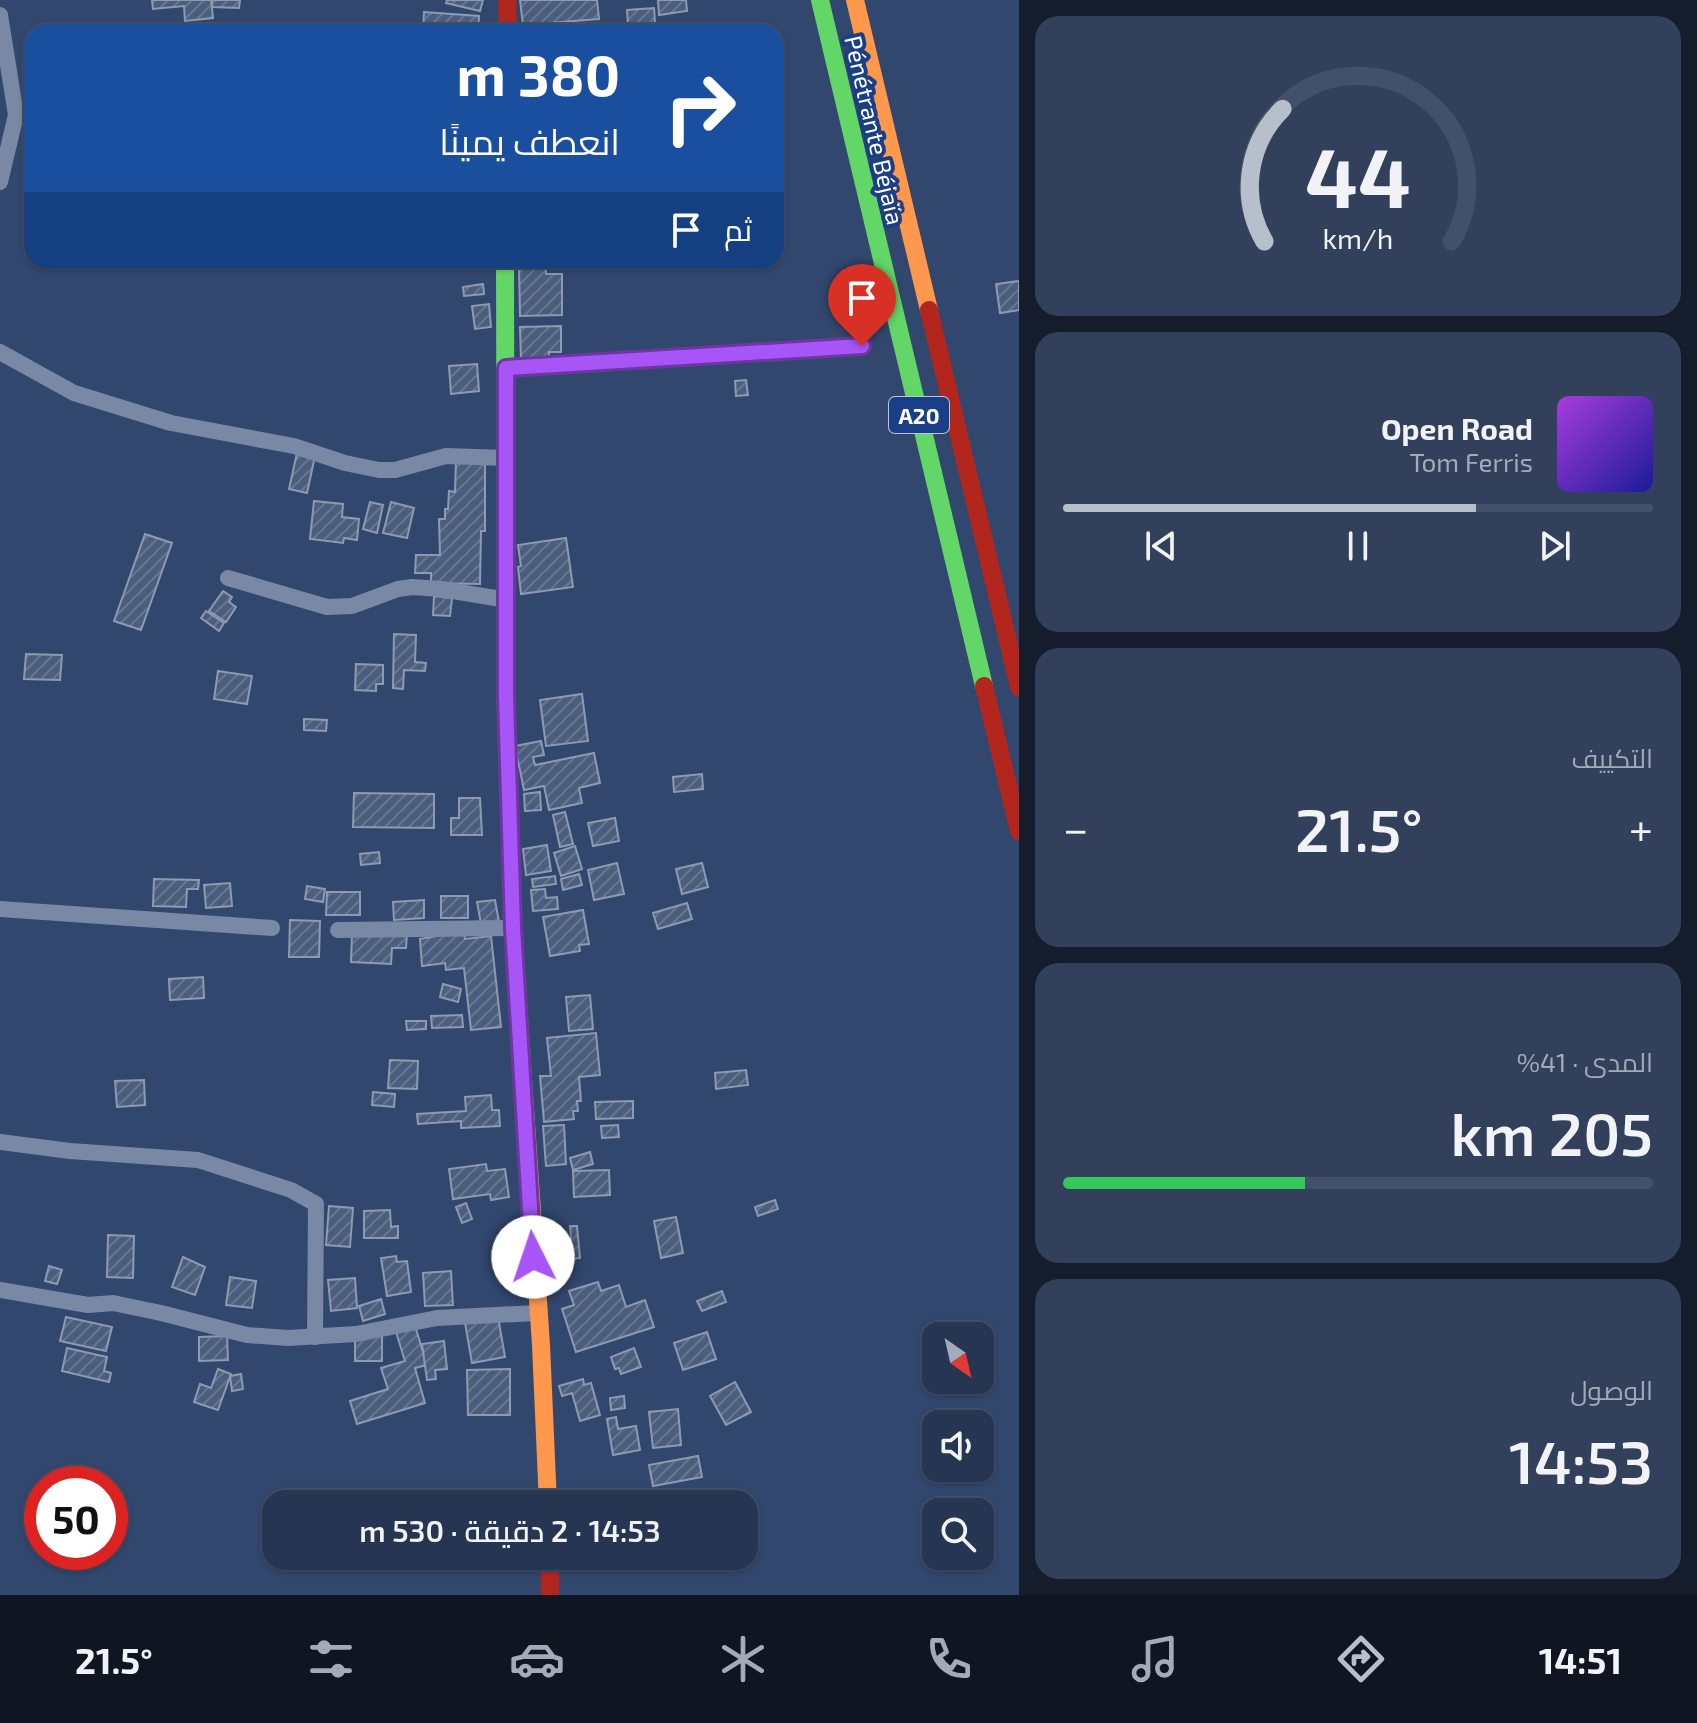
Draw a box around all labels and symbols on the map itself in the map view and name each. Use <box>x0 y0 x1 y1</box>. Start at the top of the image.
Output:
street label: Pénétrante Béjaïa <box>839 33 911 227</box>
pin <box>828 264 896 346</box>
road number: A20 <box>889 397 949 433</box>
position arrow <box>491 1215 575 1299</box>
north arrow <box>922 1322 994 1394</box>
speed limit sign: 50 <box>24 1466 128 1570</box>

